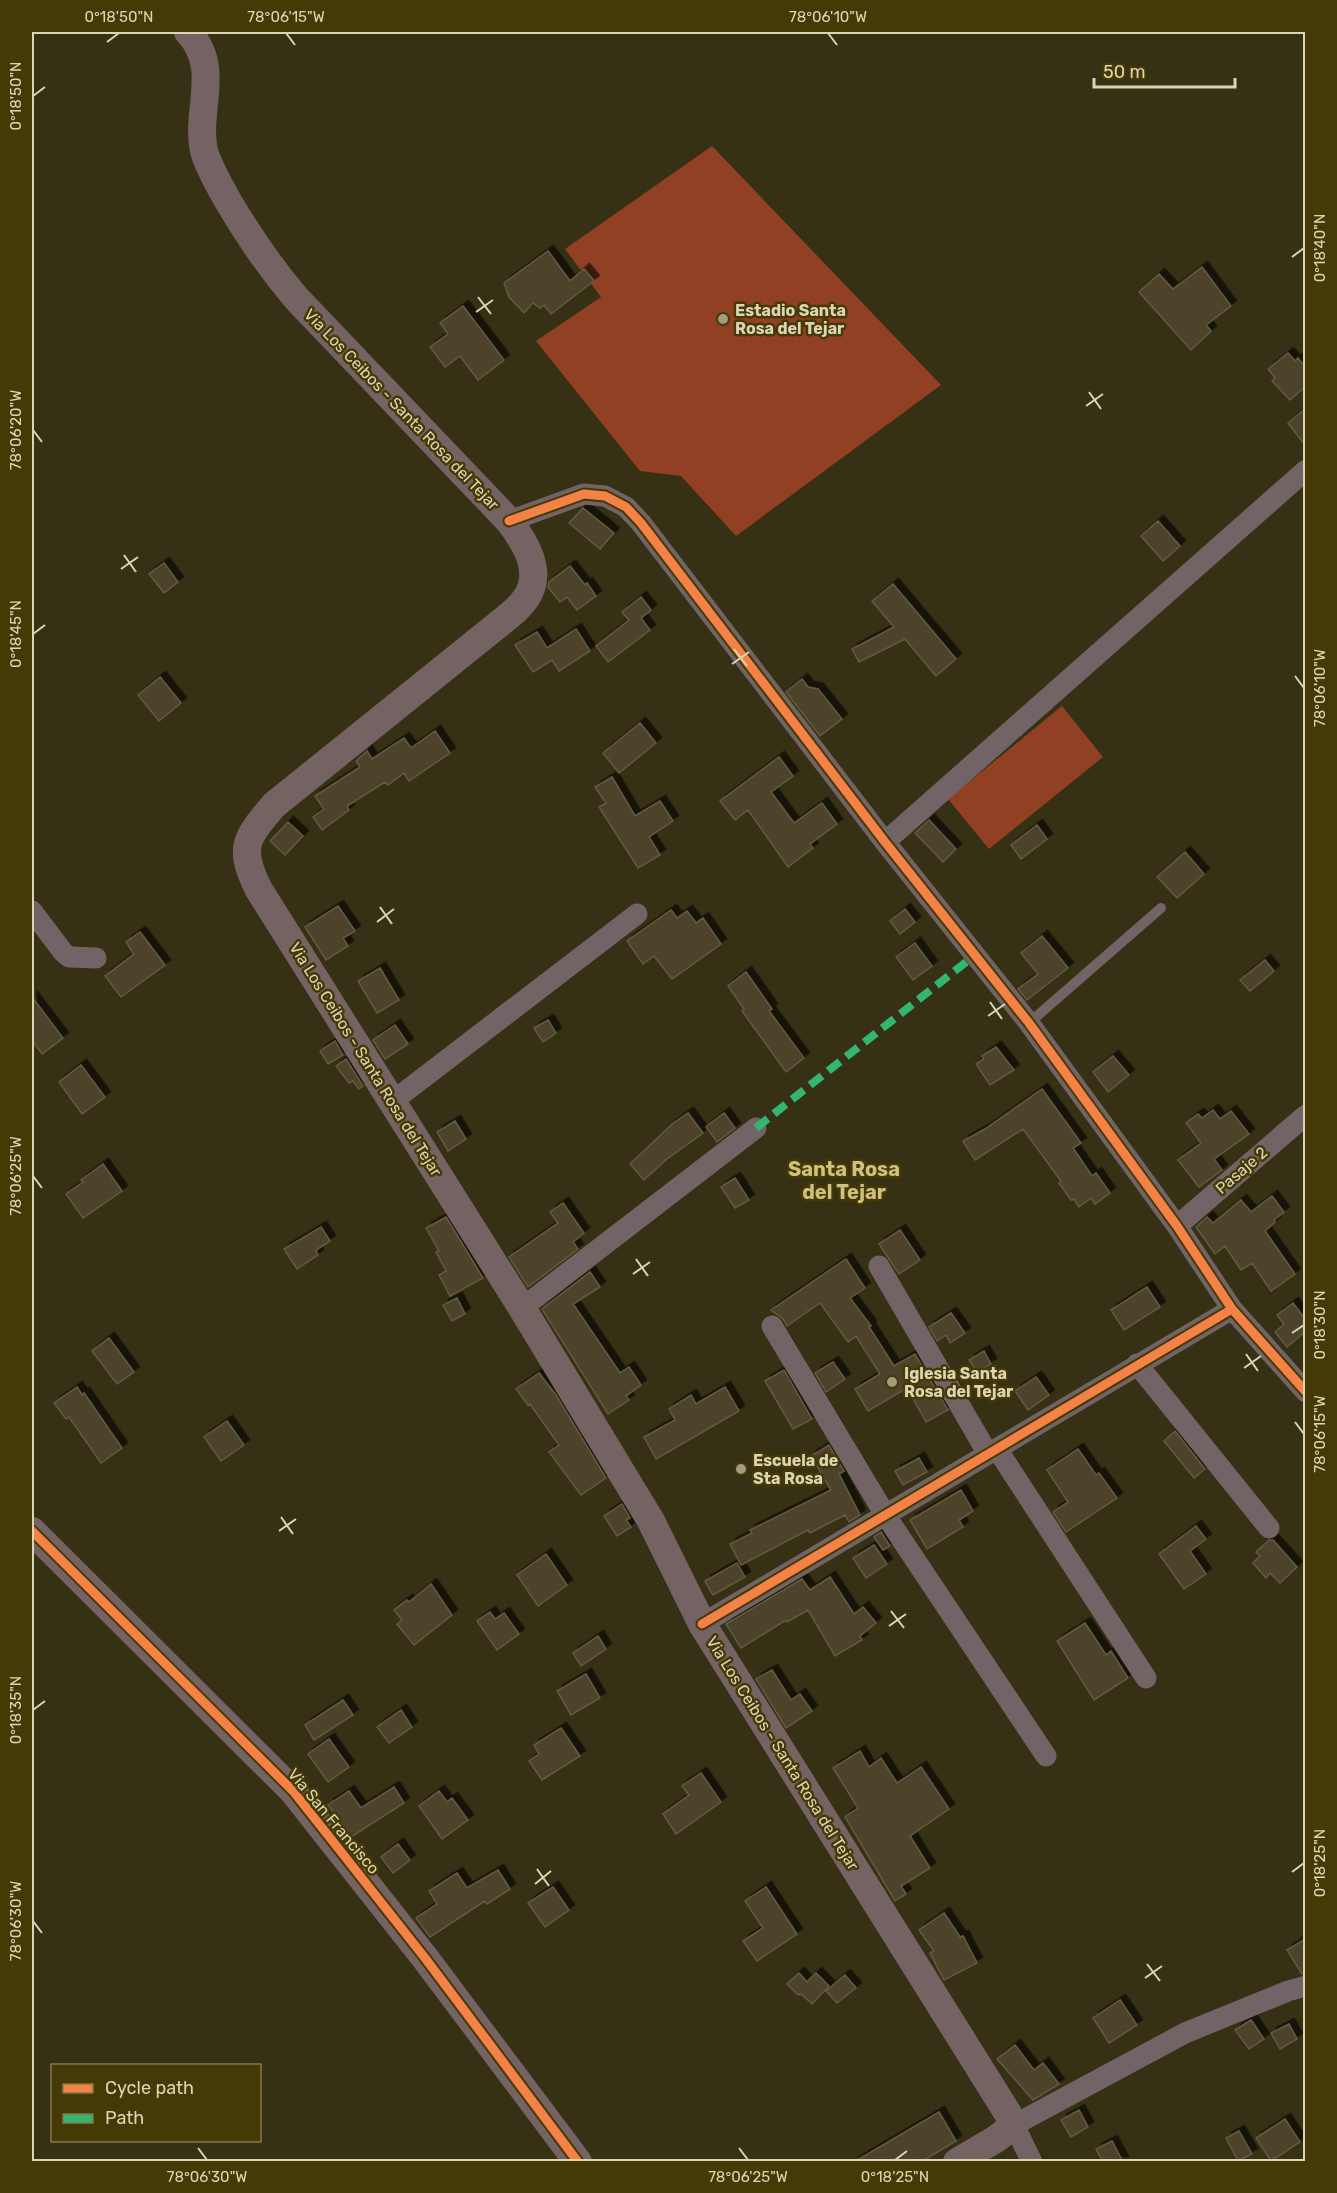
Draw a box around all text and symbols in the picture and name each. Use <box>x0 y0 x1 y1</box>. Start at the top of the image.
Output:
text: 0°18'50"N <box>84 8 154 26</box>
text: 78°06'15"W <box>247 8 325 26</box>
text: 78°06'10"W <box>789 8 867 26</box>
scale bar <box>1094 51 1235 89</box>
text: 0°18'50"N <box>7 61 25 131</box>
text: 50 m <box>1103 61 1146 83</box>
text: 0°18'40"N <box>1311 214 1329 282</box>
place label: Estadio Santa Rosa del Tejar <box>735 301 846 338</box>
street label: Via Los Ceibos - Santa Rosa del Tejar <box>300 305 503 514</box>
marker: Estadio Santa Rosa del Tejar <box>716 312 730 326</box>
text: 78°06'20"W <box>7 390 25 470</box>
text: 0°18'45"N <box>7 600 25 668</box>
text: 78°06'10"W <box>1311 649 1329 727</box>
street label: Via Los Ceibos - Santa Rosa del Tejar <box>285 939 446 1180</box>
text: 78°06'25"W <box>7 1136 25 1216</box>
street label: Pasaje 2 <box>1212 1143 1271 1198</box>
district label: Santa Rosa del Tejar <box>788 1157 900 1204</box>
text: 0°18'30"N <box>1311 1290 1329 1360</box>
place label: Iglesia Santa Rosa del Tejar <box>904 1364 1014 1401</box>
marker: Iglesia Santa Rosa del Tejar <box>885 1375 899 1389</box>
text: 78°06'15"W <box>1311 1395 1329 1473</box>
place label: Escuela de Sta Rosa <box>753 1451 838 1488</box>
marker: Escuela de Sta Rosa <box>734 1462 748 1476</box>
street label: Via Los Ceibos - Santa Rosa del Tejar <box>702 1633 863 1874</box>
text: 0°18'35"N <box>7 1676 25 1744</box>
street label: Via San Francisco <box>284 1765 383 1878</box>
text: 0°18'25"N <box>1311 1829 1329 1897</box>
text: 78°06'30"W <box>7 1881 25 1961</box>
legend <box>51 2064 261 2142</box>
text: Cycle path <box>105 2077 194 2099</box>
text: Path <box>105 2107 144 2129</box>
text: 78°06'30"W <box>167 2168 247 2186</box>
text: 78°06'25"W <box>708 2168 788 2186</box>
text: 0°18'25"N <box>861 2168 929 2186</box>

